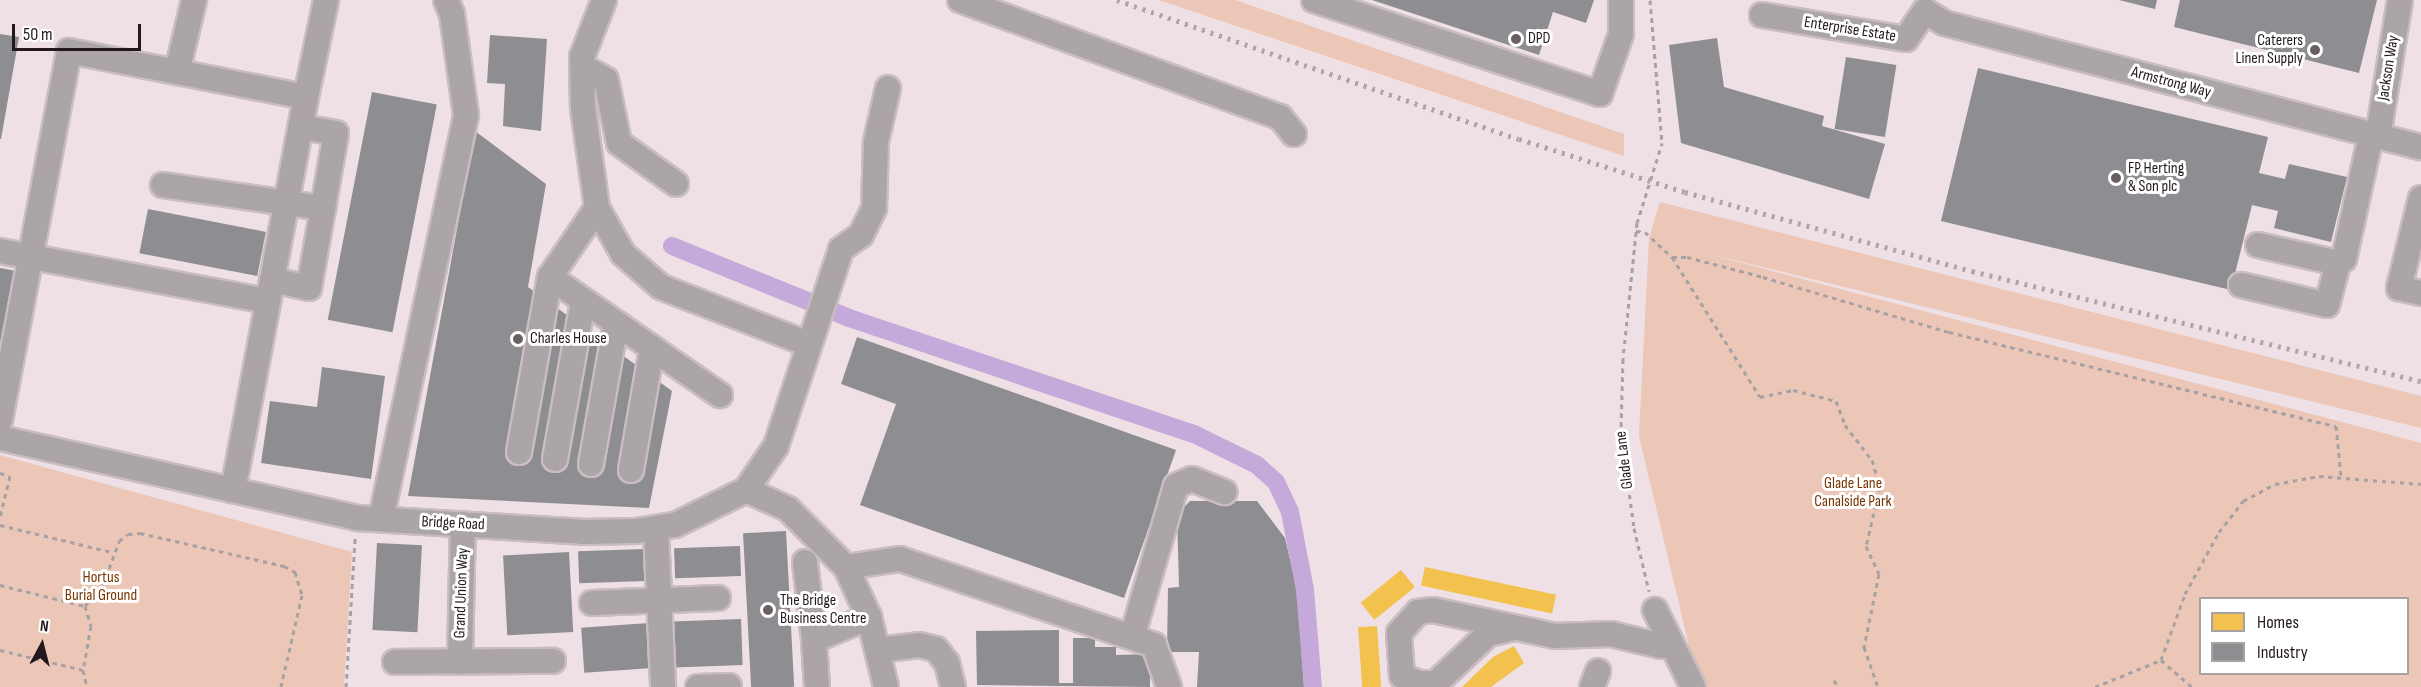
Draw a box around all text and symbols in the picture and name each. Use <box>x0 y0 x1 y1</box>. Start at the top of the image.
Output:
scale bar <box>15 12 144 50</box>
street label: Enterprise Estate <box>1803 13 1897 47</box>
text: 50 m <box>23 24 53 45</box>
place label: DPD <box>1528 29 1550 49</box>
place label: Caterers Linen Supply <box>2235 31 2303 69</box>
marker: DPD <box>1509 32 1523 46</box>
street label: Jackson Way <box>2374 34 2404 102</box>
marker: Caterers Linen Supply <box>2308 43 2322 57</box>
street label: Armstrong Way <box>2129 63 2213 103</box>
place label: FP Herting & Son plc <box>2128 159 2184 197</box>
marker: FP Herting & Son plc <box>2109 171 2123 185</box>
place label: Charles House <box>530 329 607 349</box>
marker: Charles House <box>511 332 525 346</box>
street label: Glade Lane <box>1612 430 1638 490</box>
park label: Glade Lane Canalside Park <box>1814 474 1892 512</box>
street label: Bridge Road <box>421 513 485 535</box>
street label: Grand Union Way <box>451 547 473 639</box>
park label: Hortus Burial Ground <box>65 568 137 606</box>
place label: The Bridge Business Centre <box>780 591 866 629</box>
legend <box>2199 597 2409 675</box>
marker: The Bridge Business Centre <box>761 603 775 617</box>
text: Homes <box>2257 612 2299 633</box>
north arrow <box>12 615 72 675</box>
text: N <box>39 617 50 637</box>
text: Industry <box>2257 642 2308 663</box>

